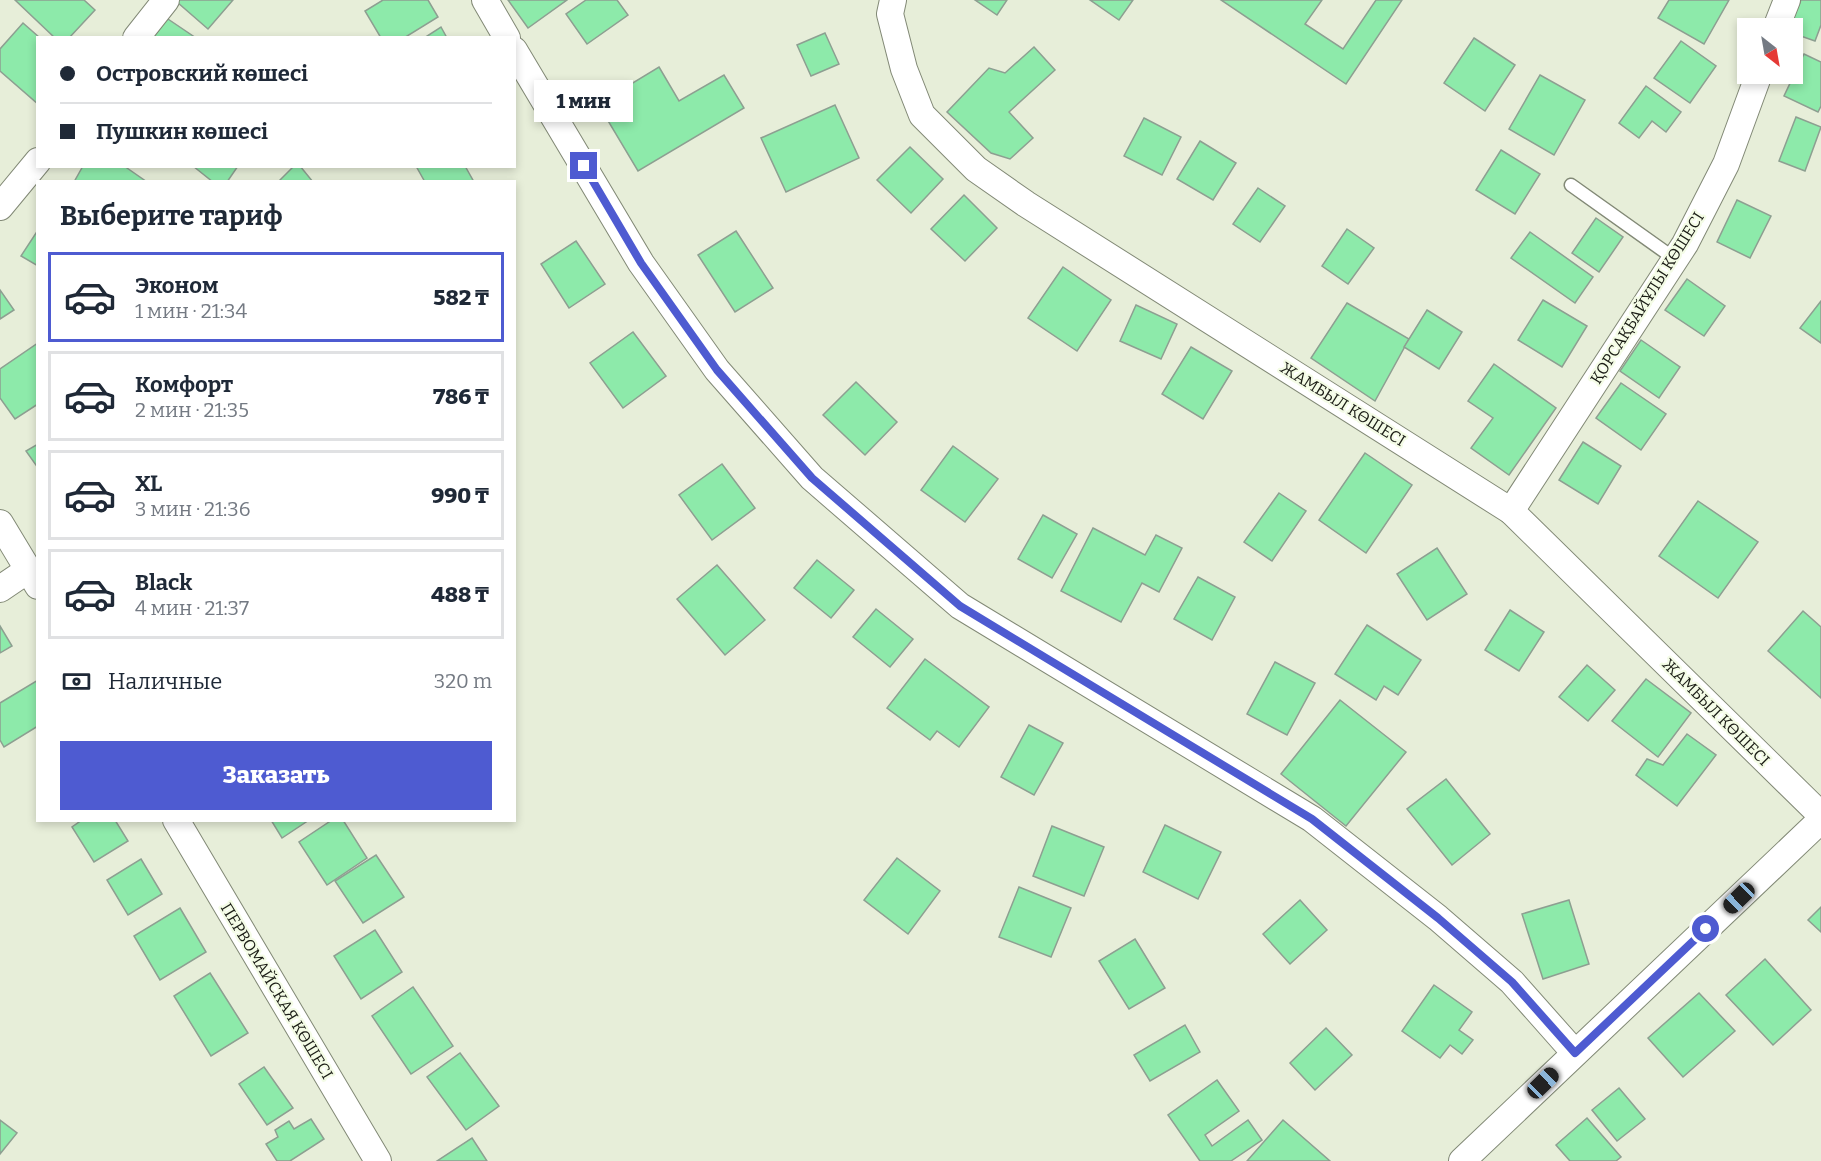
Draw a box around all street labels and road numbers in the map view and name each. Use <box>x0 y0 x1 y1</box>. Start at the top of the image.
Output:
street label: ҚОРСАҚБАЙҰЛЫ КӨШЕСІ <box>1585 208 1708 387</box>
street label: ЖАМБЫЛ КӨШЕСІ <box>1277 358 1409 450</box>
street label: ЖАМБЫЛ КӨШЕСІ <box>1658 654 1774 770</box>
street label: ПЕРВОМАЙСКАЯ КӨШЕСІ <box>217 899 338 1082</box>

